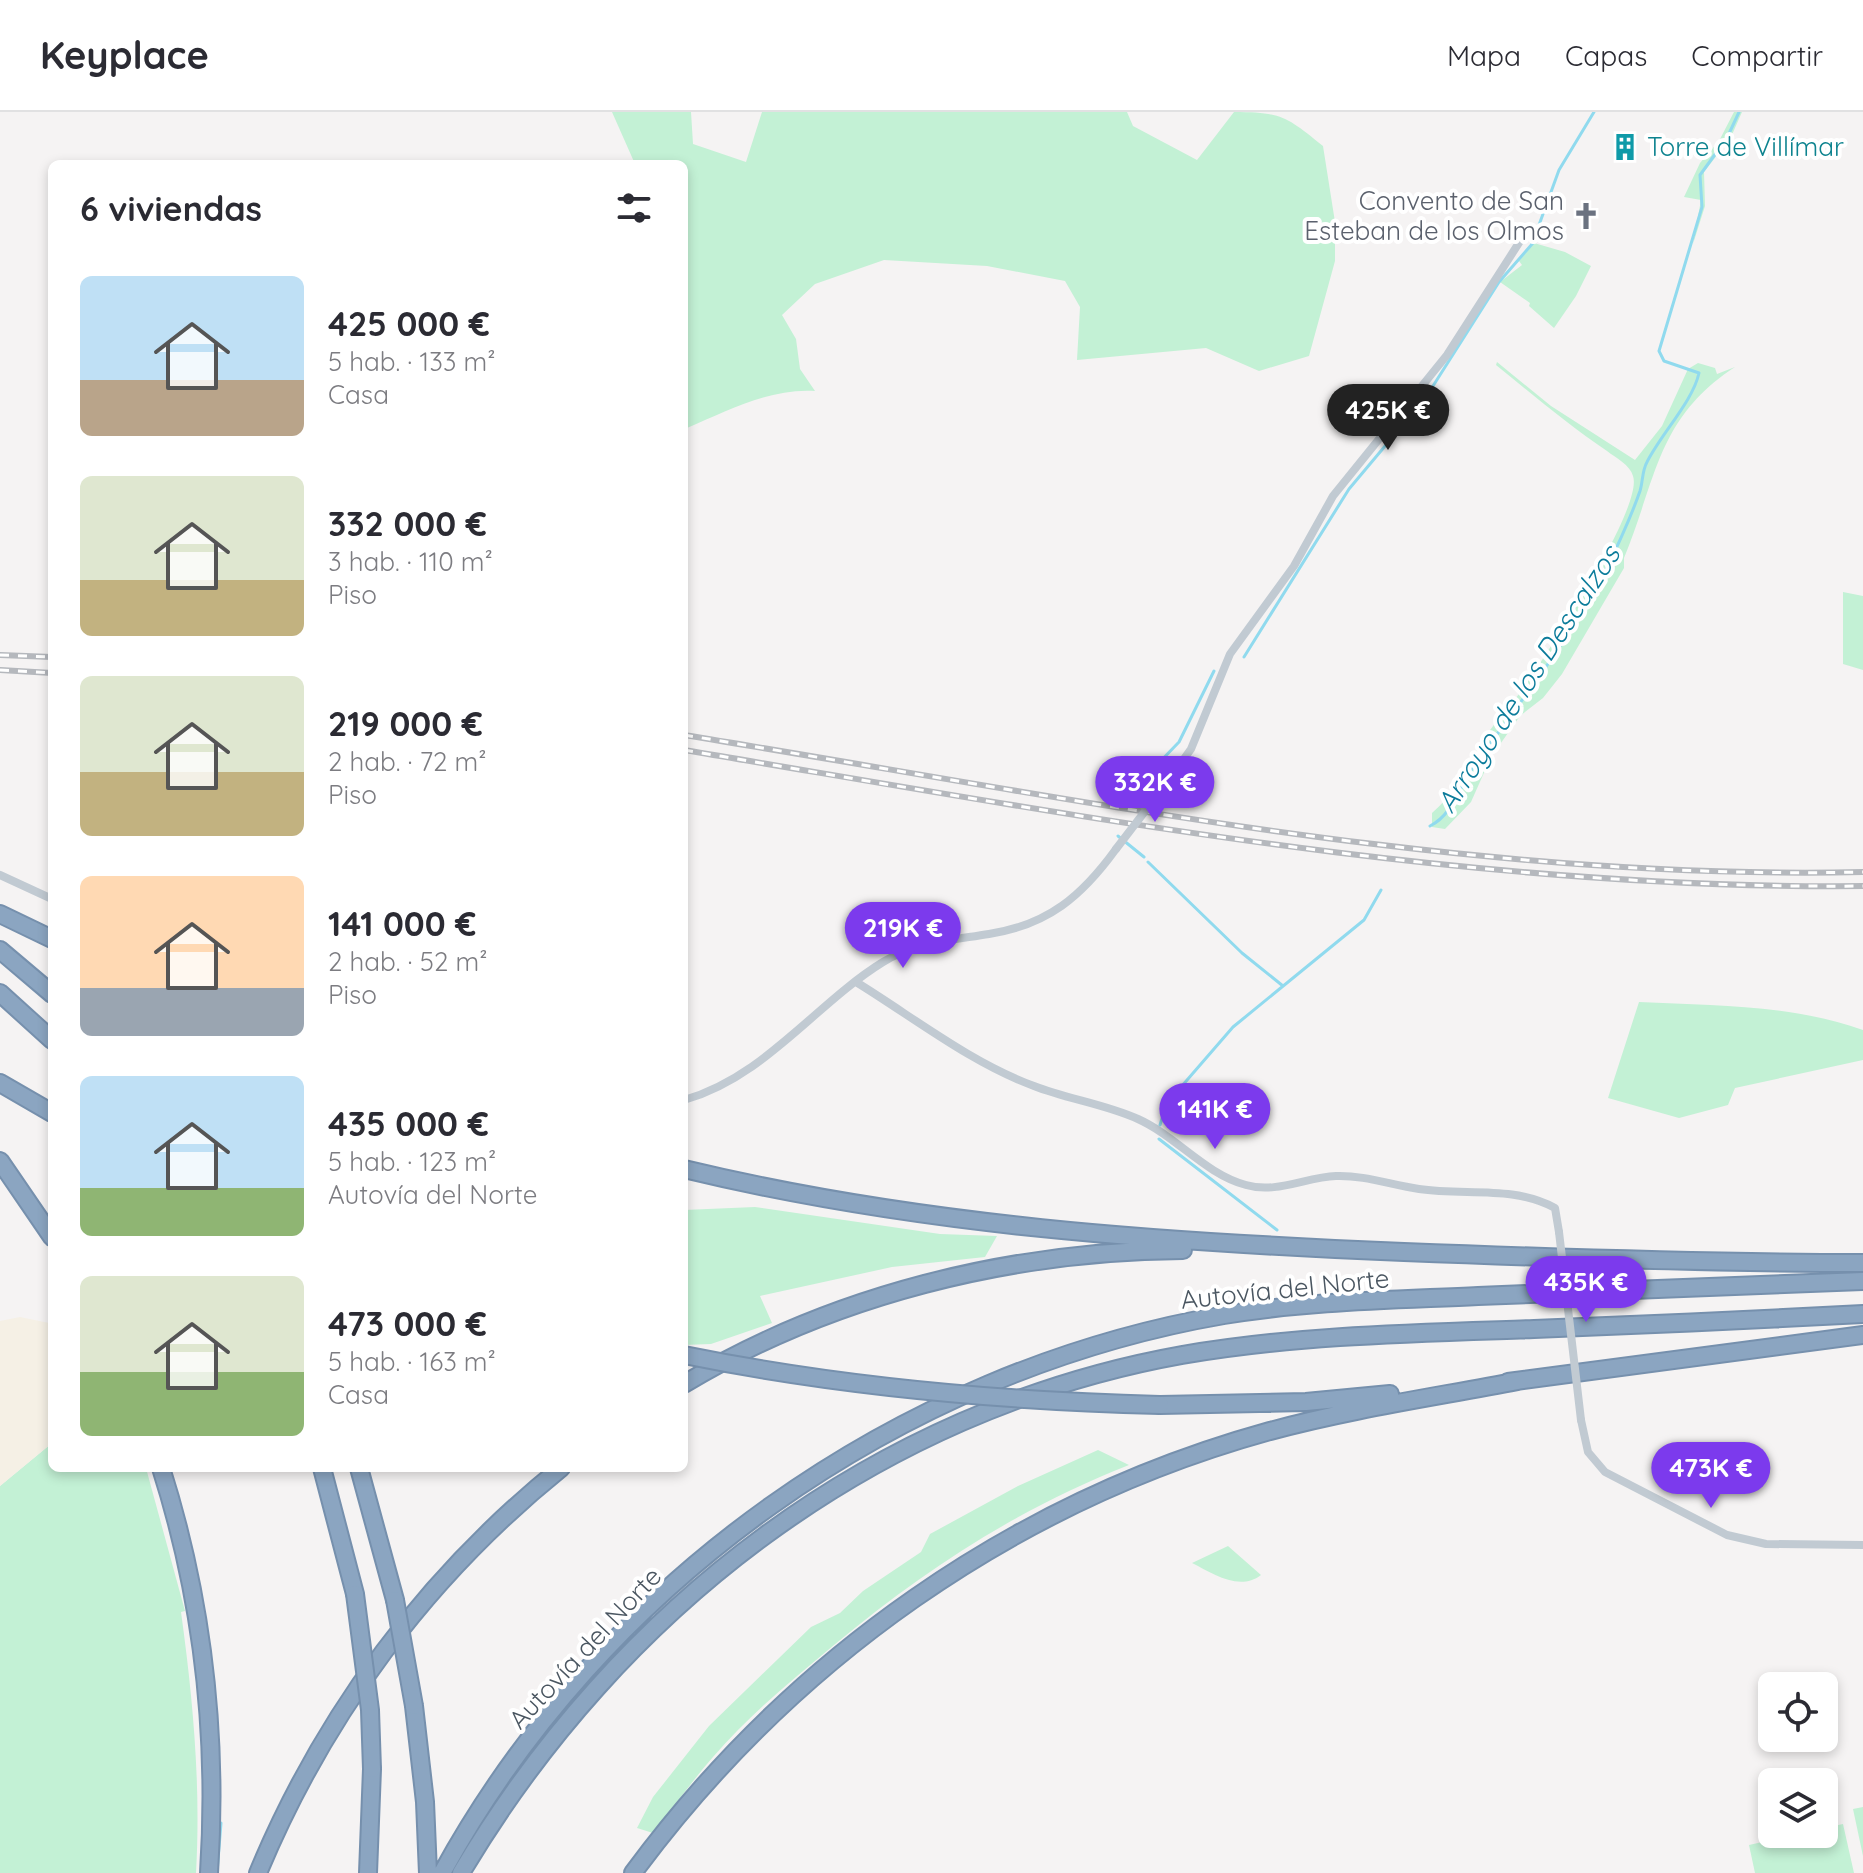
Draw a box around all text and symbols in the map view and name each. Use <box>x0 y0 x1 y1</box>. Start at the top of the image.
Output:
text: Keyplace <box>40 31 209 79</box>
text: Mapa <box>1447 38 1521 73</box>
text: Capas <box>1565 38 1647 73</box>
text: Compartir <box>1691 38 1823 73</box>
place label: Torre de Villímar <box>1647 130 1844 163</box>
building icon: Torre de Villímar <box>1610 132 1640 162</box>
place label: Convento de San Esteban de los Olmos <box>1304 184 1564 247</box>
icon: filters <box>612 186 656 230</box>
text: 6 viviendas <box>80 187 262 230</box>
church icon: Convento de San Esteban de los Olmos <box>1571 201 1601 231</box>
text: 425 000 € <box>328 302 490 345</box>
icon: home <box>144 308 240 404</box>
text: 5 hab. · 133 m² <box>328 345 495 378</box>
text: Casa <box>328 378 389 411</box>
pin: 425K € <box>1323 384 1453 452</box>
text: 425K € <box>1345 393 1431 426</box>
text: 332 000 € <box>328 502 487 545</box>
icon: home <box>144 508 240 604</box>
water label: Arroyo de los Descalzos <box>1428 537 1628 819</box>
text: 3 hab. · 110 m² <box>328 545 493 578</box>
text: Piso <box>328 578 377 611</box>
text: 219 000 € <box>328 702 483 745</box>
icon: home <box>144 708 240 804</box>
text: 2 hab. · 72 m² <box>328 745 487 778</box>
pin: 332K € <box>1090 756 1220 824</box>
text: 332K € <box>1113 765 1197 798</box>
text: Piso <box>328 778 377 811</box>
text: 141 000 € <box>328 902 476 945</box>
pin: 219K € <box>838 902 968 970</box>
icon: home <box>144 908 240 1004</box>
text: 219K € <box>863 911 943 944</box>
text: 2 hab. · 52 m² <box>328 945 487 978</box>
text: Piso <box>328 978 377 1011</box>
pin: 141K € <box>1150 1083 1280 1151</box>
text: 141K € <box>1177 1092 1253 1125</box>
text: 435 000 € <box>328 1102 489 1145</box>
icon: home <box>144 1108 240 1204</box>
text: 5 hab. · 123 m² <box>328 1145 496 1178</box>
text: Autovía del Norte <box>328 1178 537 1211</box>
pin: 435K € <box>1521 1256 1651 1324</box>
street label: Autovía del Norte <box>1179 1261 1391 1316</box>
text: 435K € <box>1544 1265 1628 1298</box>
text: 473 000 € <box>328 1302 487 1345</box>
icon: home <box>144 1308 240 1404</box>
text: 5 hab. · 163 m² <box>328 1345 496 1378</box>
text: Casa <box>328 1378 389 1411</box>
pin: 473K € <box>1646 1442 1776 1510</box>
text: 473K € <box>1669 1451 1753 1484</box>
street label: Autovía del Norte <box>501 1560 668 1735</box>
map controls <box>1758 1672 1838 1848</box>
button: locate <box>1758 1672 1838 1752</box>
button: layers <box>1758 1768 1838 1848</box>

